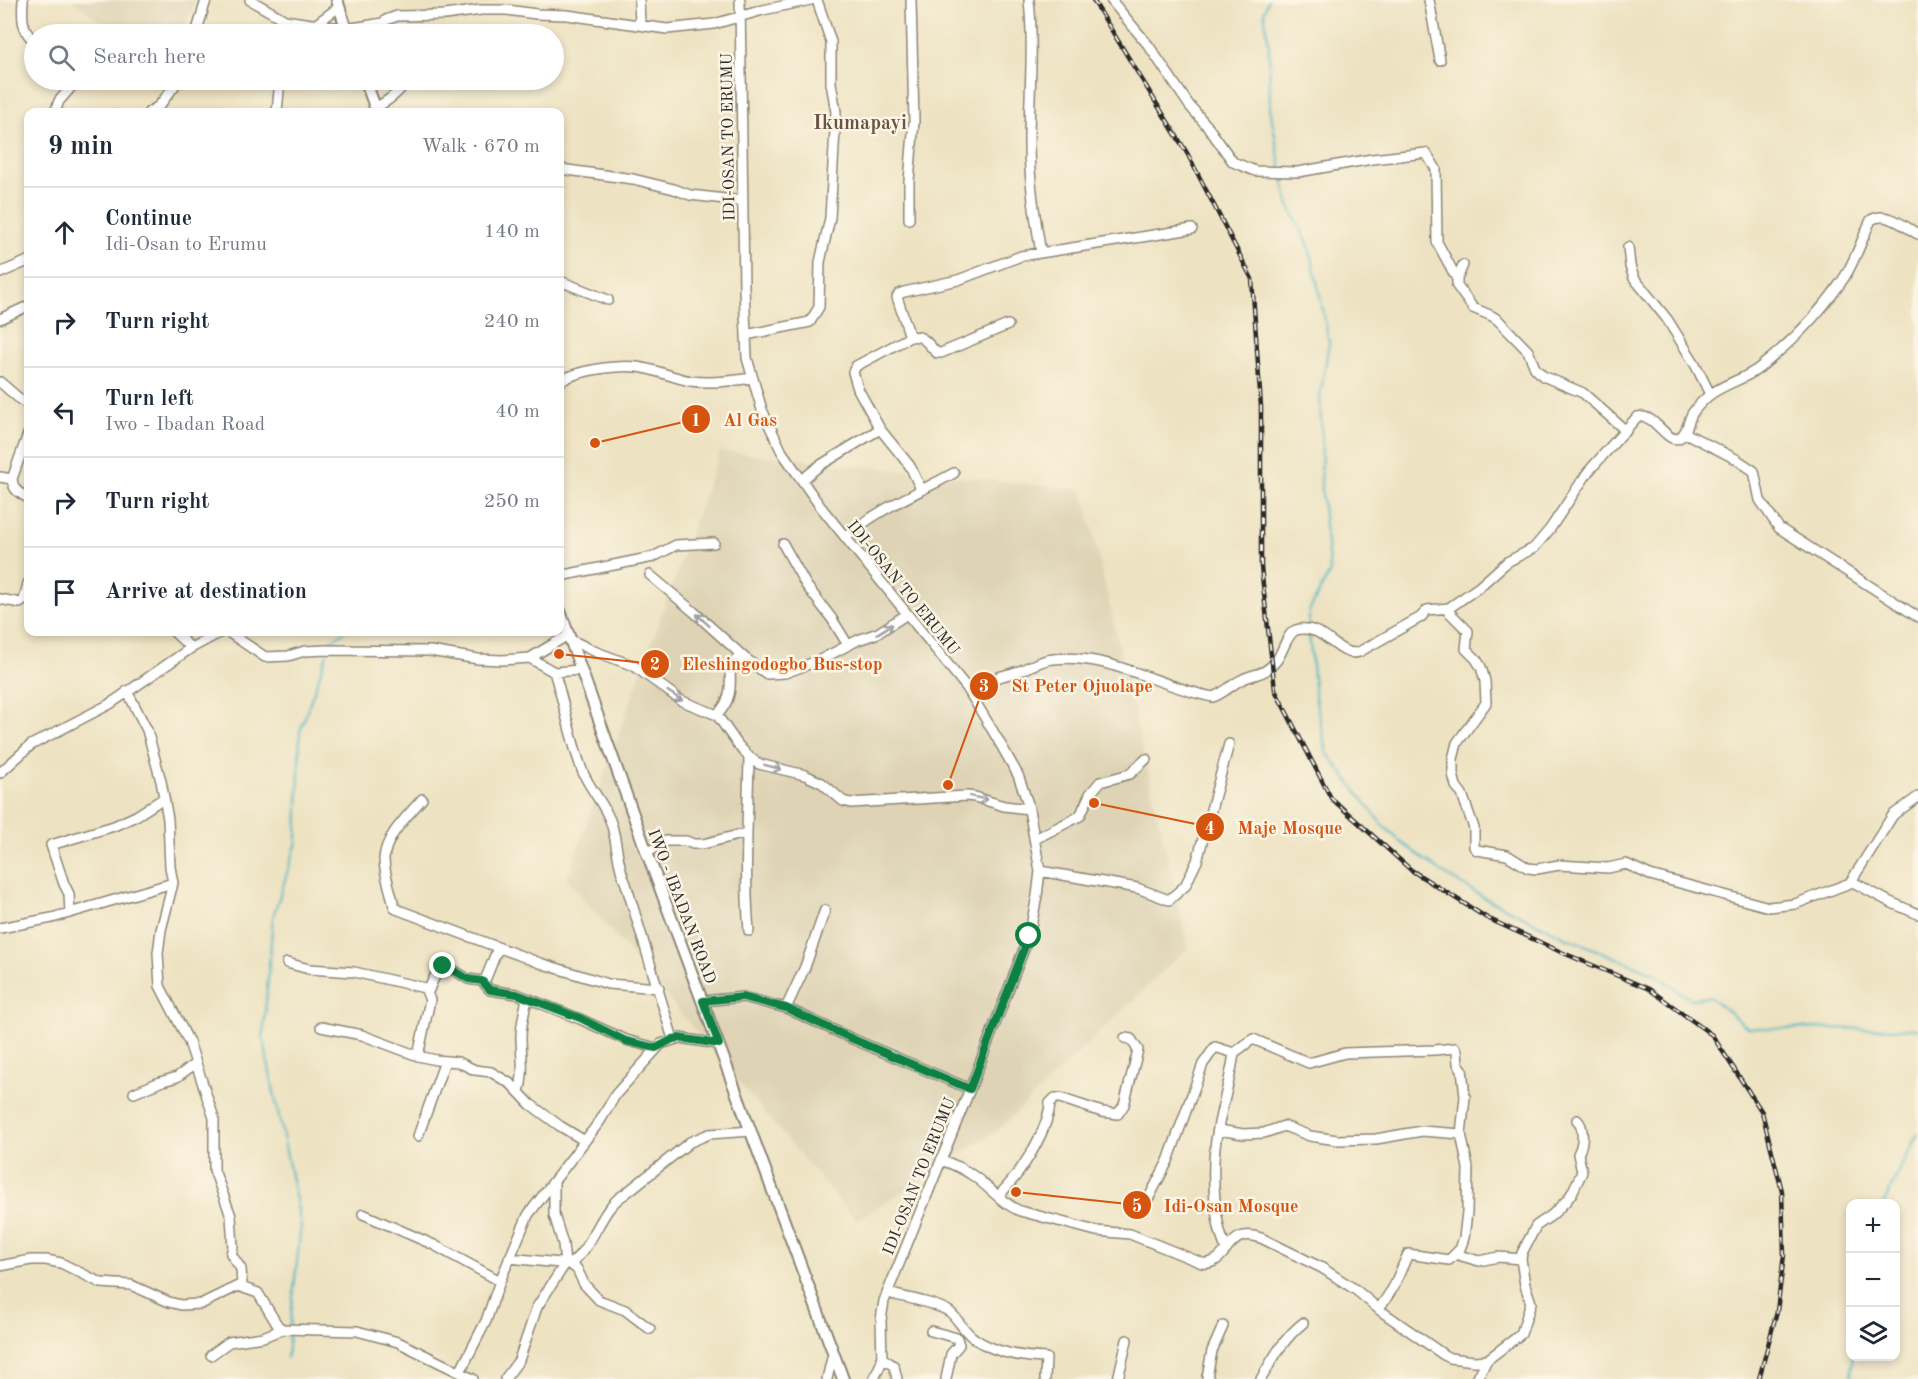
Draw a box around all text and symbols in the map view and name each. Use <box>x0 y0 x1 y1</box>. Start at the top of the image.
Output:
search box <box>24 24 564 90</box>
icon: search <box>45 41 78 74</box>
text: Search here <box>93 46 206 68</box>
street label: IDI-OSAN TO ERUMU <box>720 52 738 221</box>
district label: Ikumapayi <box>813 114 907 134</box>
text: 9 min <box>48 134 113 160</box>
text: Walk · 670 m <box>421 137 540 157</box>
text: Continue <box>105 208 192 230</box>
icon: ahead <box>48 216 81 249</box>
text: 140 m <box>484 222 540 242</box>
text: Idi-Osan to Erumu <box>105 235 267 255</box>
icon: right <box>48 306 81 339</box>
text: Turn right <box>105 311 209 333</box>
text: 240 m <box>484 312 540 332</box>
text: Turn left <box>105 388 194 410</box>
icon: left <box>48 396 81 429</box>
callout: Al Gas <box>681 401 789 437</box>
text: 40 m <box>495 402 540 422</box>
text: 1 <box>691 412 701 430</box>
text: Al Gas <box>723 412 777 430</box>
text: Iwo - Ibadan Road <box>105 415 265 435</box>
icon: right <box>48 486 81 519</box>
text: Turn right <box>105 491 209 513</box>
text: 250 m <box>484 492 540 512</box>
street label: IDI-OSAN TO ERUMU <box>843 518 962 659</box>
icon: arrive <box>48 576 81 609</box>
text: Arrive at destination <box>105 581 307 603</box>
one-way arrow <box>695 613 710 627</box>
one-way arrow <box>876 622 893 634</box>
callout: Eleshingodogbo Bus-stop <box>640 646 895 682</box>
text: 2 <box>650 656 660 674</box>
text: Eleshingodogbo Bus-stop <box>681 656 883 674</box>
callout: St Peter Ojuolape <box>969 668 1164 704</box>
text: 3 <box>979 678 989 696</box>
text: St Peter Ojuolape <box>1011 678 1153 696</box>
one-way arrow <box>667 690 683 702</box>
one-way arrow <box>763 762 782 774</box>
one-way arrow <box>969 793 988 805</box>
callout: Maje Mosque <box>1195 809 1354 845</box>
text: 4 <box>1205 820 1215 838</box>
text: Maje Mosque <box>1237 820 1343 838</box>
street label: IWO - IBADAN ROAD <box>644 827 718 986</box>
route start <box>1015 922 1041 948</box>
route end <box>429 952 455 978</box>
street label: IDI-OSAN TO ERUMU <box>881 1095 959 1258</box>
callout: Idi-Osan Mosque <box>1122 1187 1311 1223</box>
text: 5 <box>1132 1198 1142 1216</box>
text: Idi-Osan Mosque <box>1164 1198 1299 1216</box>
map controls <box>1846 1199 1900 1361</box>
button: + <box>1846 1199 1900 1253</box>
button: − <box>1846 1253 1900 1307</box>
button: layers <box>1846 1307 1900 1361</box>

